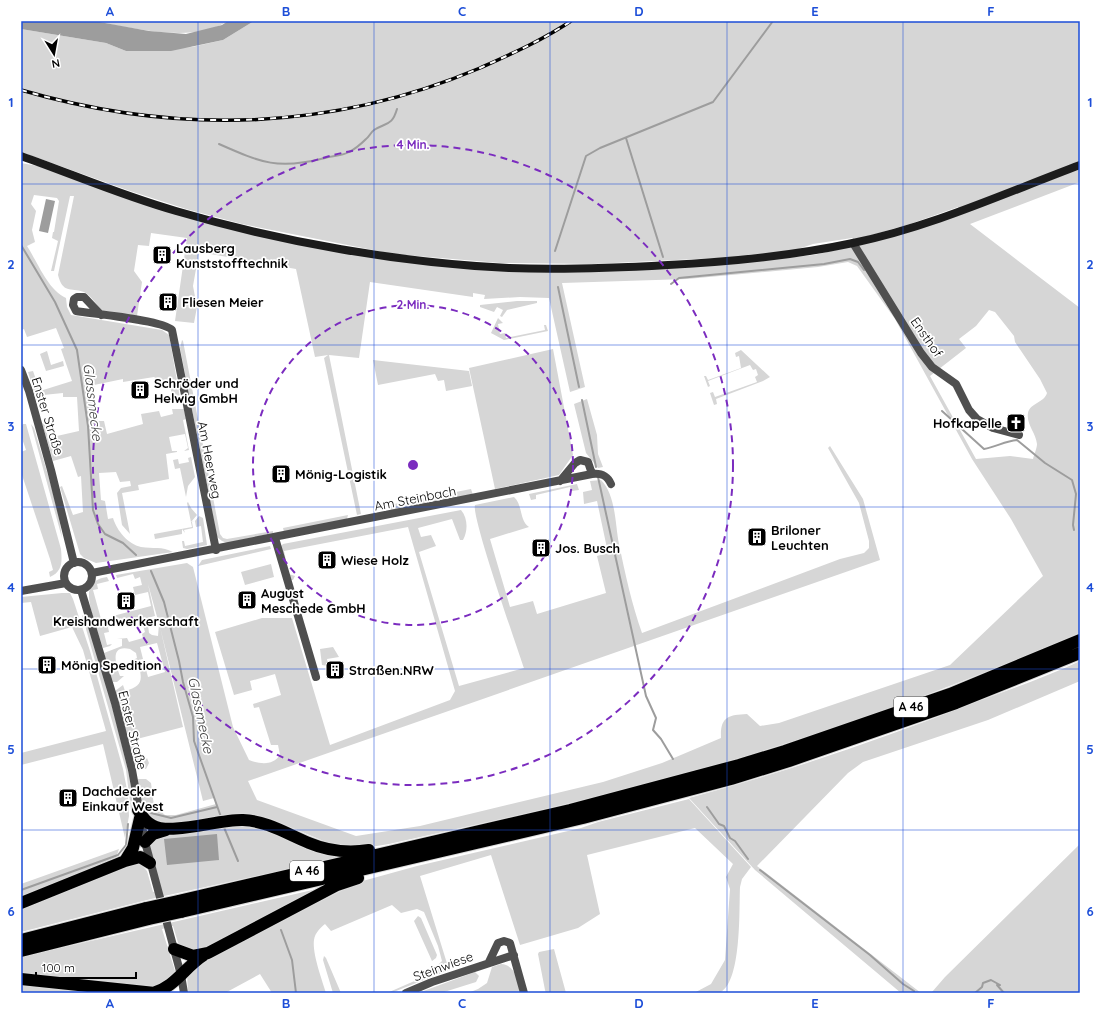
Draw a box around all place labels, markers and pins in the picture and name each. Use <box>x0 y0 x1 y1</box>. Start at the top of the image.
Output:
place label: Lausberg Kunststofftechnik <box>176 240 288 271</box>
building icon: Lausberg Kunststofftechnik <box>151 244 173 266</box>
building icon: Fliesen Meier <box>157 291 179 313</box>
place label: Fliesen Meier <box>182 294 264 310</box>
place label: Schröder und Helwig GmbH <box>154 375 239 406</box>
building icon: Schröder und Helwig GmbH <box>129 379 151 401</box>
church icon: Hofkapelle <box>1005 412 1027 434</box>
place label: Hofkapelle <box>933 415 1002 431</box>
centre of rings <box>406 458 420 472</box>
building icon: Mönig-Logistik <box>270 463 292 485</box>
place label: Mönig-Logistik <box>295 466 387 482</box>
place label: Briloner Leuchten <box>771 522 829 553</box>
building icon: Briloner Leuchten <box>746 526 768 548</box>
building icon: Jos. Busch <box>530 537 552 559</box>
place label: Jos. Busch <box>555 540 620 556</box>
building icon: Wiese Holz <box>316 549 338 571</box>
place label: Wiese Holz <box>341 552 409 568</box>
place label: August Meschede GmbH <box>261 585 366 616</box>
building icon: August Meschede GmbH <box>236 589 258 611</box>
building icon: Kreishandwerkerschaft <box>115 590 137 612</box>
place label: Kreishandwerkerschaft <box>53 613 199 629</box>
building icon: Mönig Spedition <box>36 654 58 676</box>
place label: Mönig Spedition <box>61 657 162 673</box>
building icon: Straßen.NRW <box>324 659 346 681</box>
place label: Straßen.NRW <box>349 662 435 678</box>
place label: Dachdecker Einkauf West <box>82 783 164 814</box>
building icon: Dachdecker Einkauf West <box>57 787 79 809</box>

